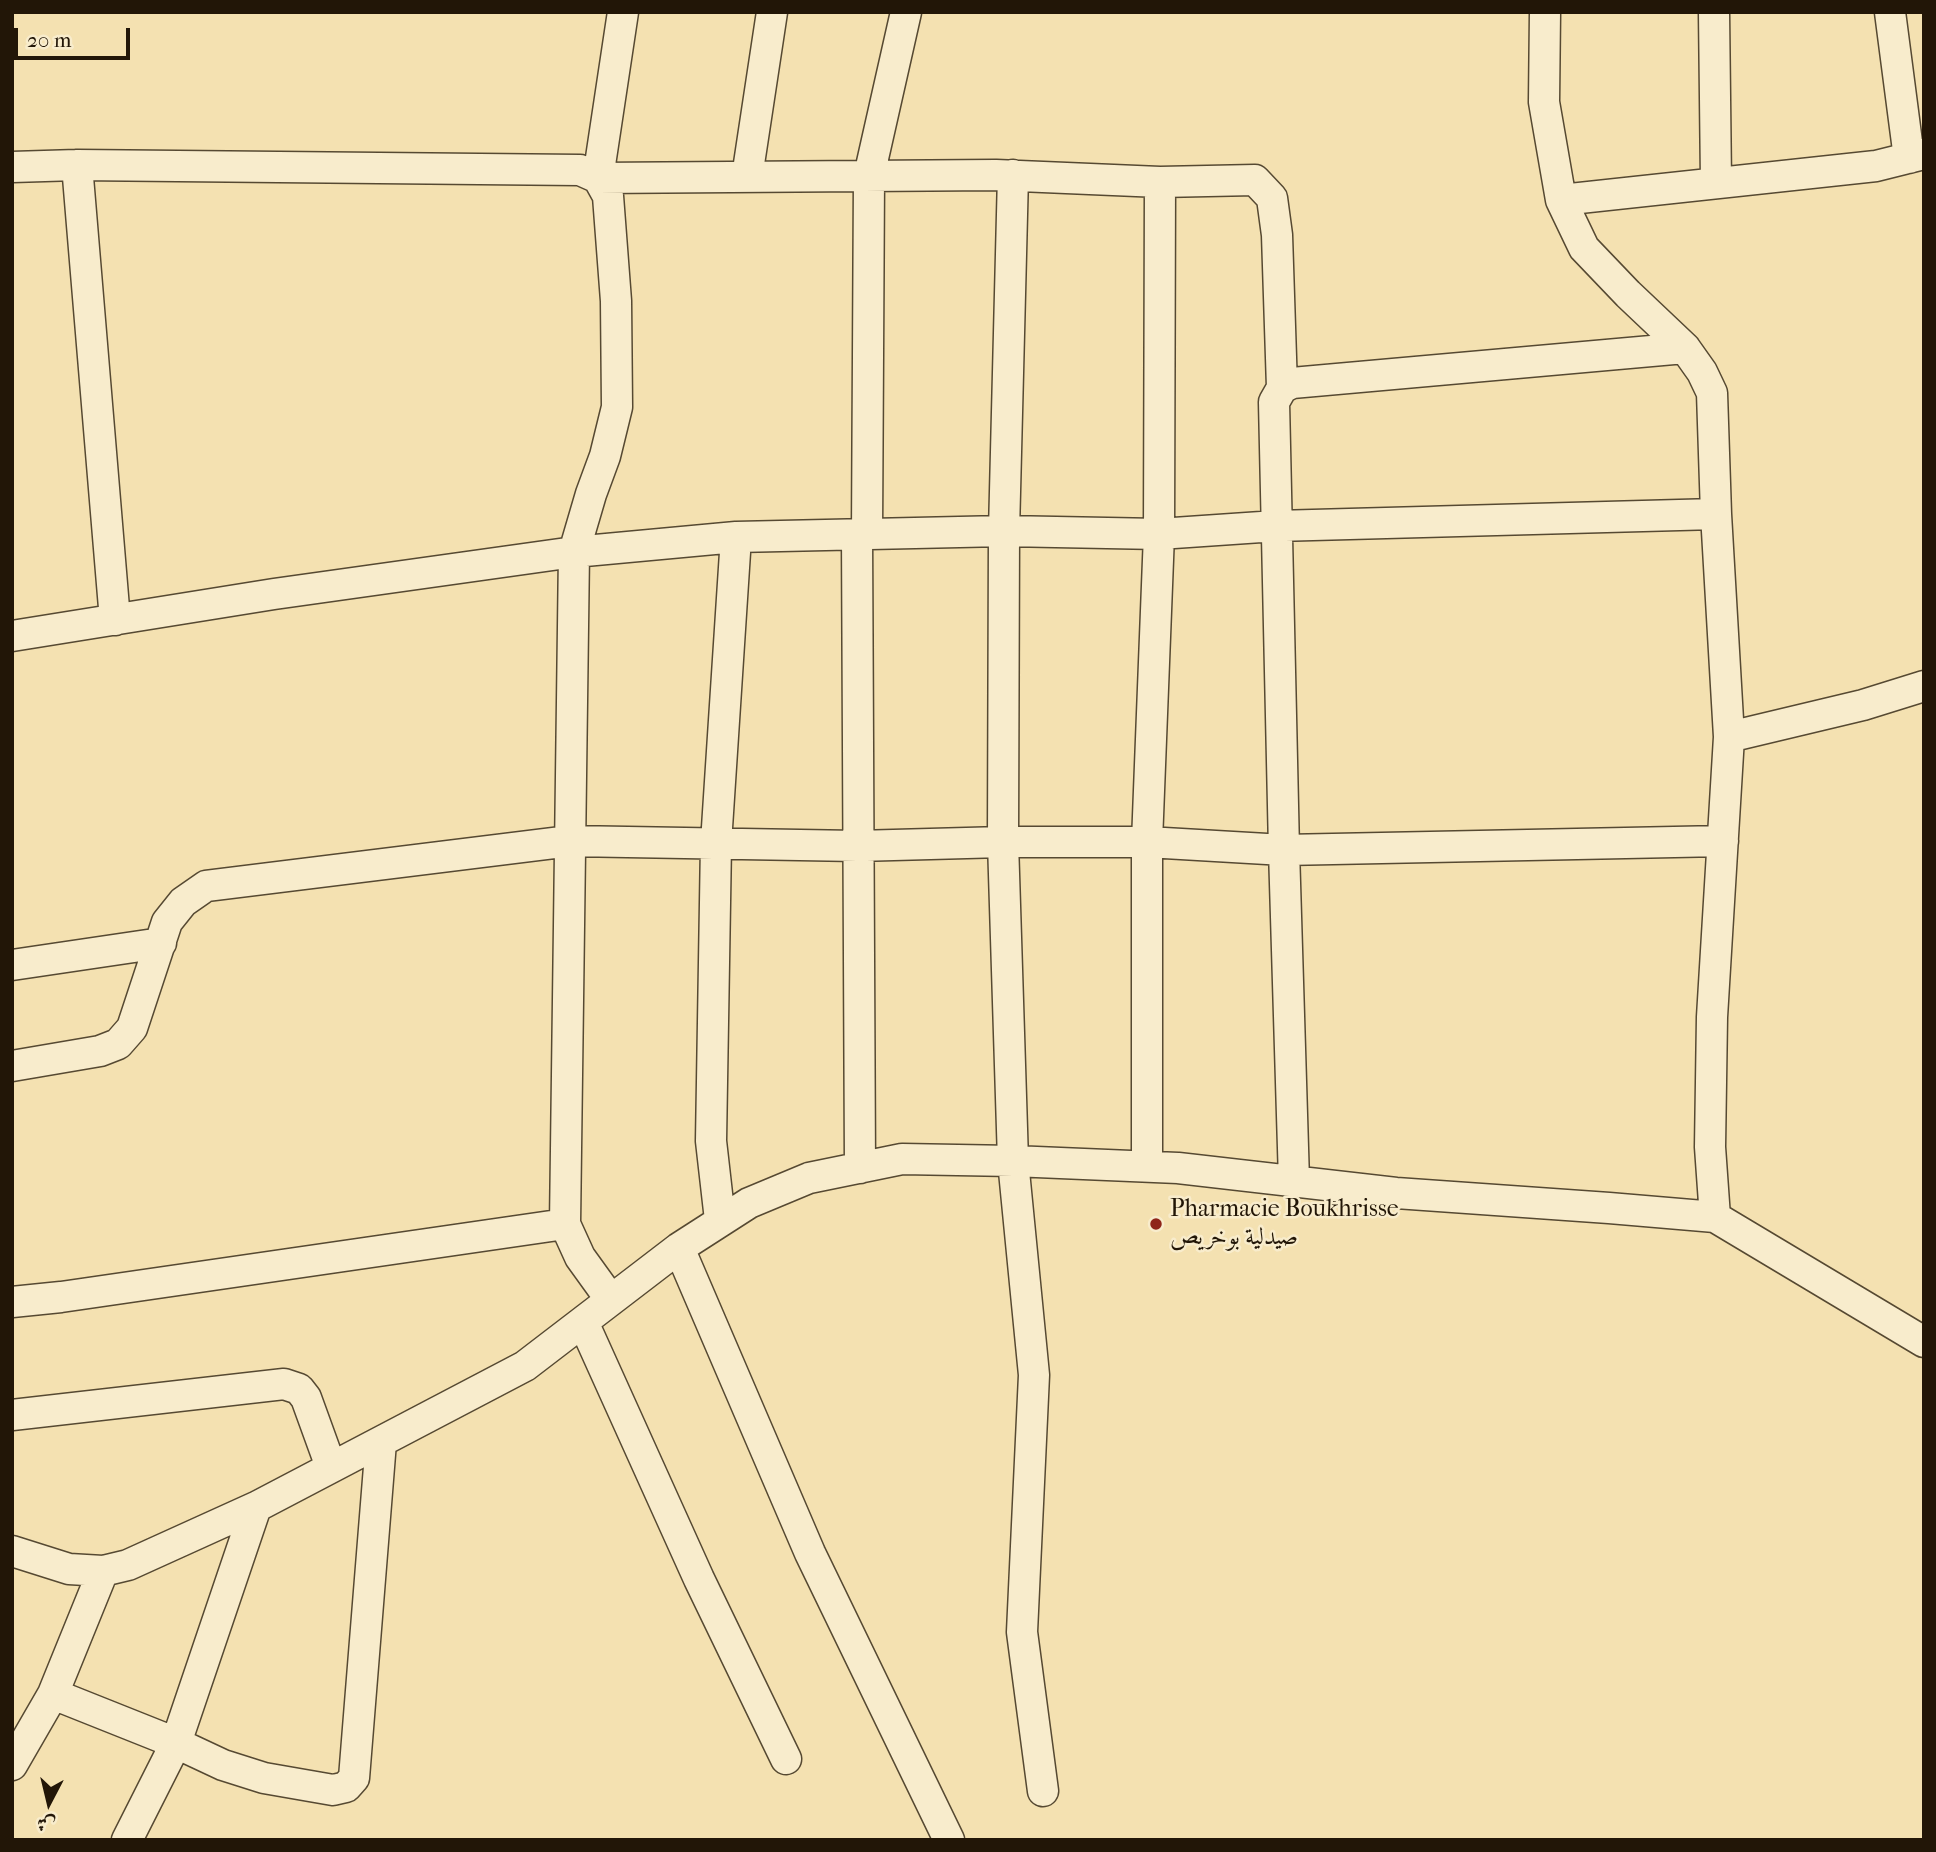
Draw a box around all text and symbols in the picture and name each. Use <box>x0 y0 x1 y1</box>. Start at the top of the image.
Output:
scale bar <box>18 14 133 58</box>
text: 20 m <box>27 28 71 52</box>
place label: Pharmacie Boukhrisse صيدلية بوخريص <box>1170 1196 1399 1252</box>
marker: Pharmacie Boukhrisse صيدلية بوخريص <box>1148 1216 1164 1232</box>
north arrow <box>14 1768 84 1838</box>
text: ش <box>36 1812 57 1836</box>

